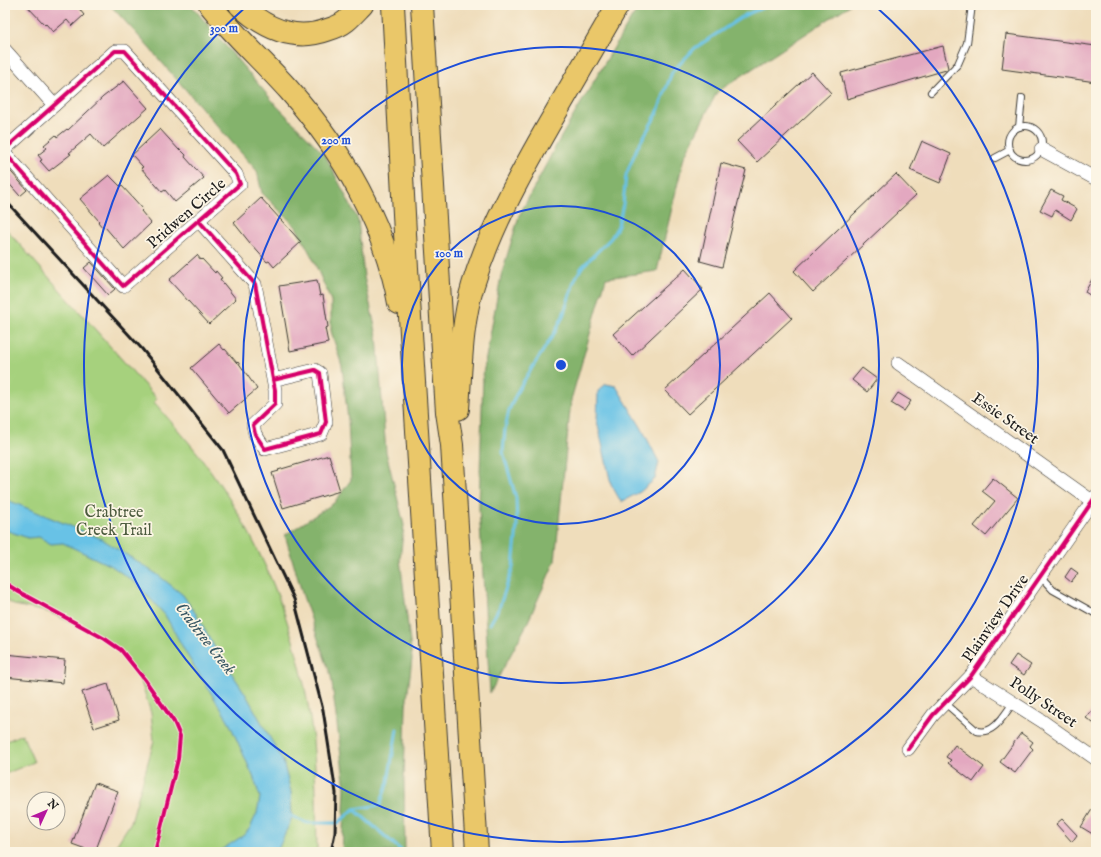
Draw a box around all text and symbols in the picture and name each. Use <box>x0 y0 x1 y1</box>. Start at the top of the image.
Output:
text: 300 m <box>210 21 239 36</box>
text: 200 m <box>321 133 351 148</box>
street label: Pridwen Circle <box>144 174 230 254</box>
text: 100 m <box>435 246 464 261</box>
centre of rings <box>554 358 568 372</box>
street label: Essie Street <box>968 389 1043 450</box>
park label: Crabtree Creek Trail <box>76 503 153 541</box>
street label: Plainview Drive <box>958 571 1034 667</box>
water label: Crabtree Creek <box>170 599 240 680</box>
street label: Polly Street <box>1005 673 1081 733</box>
north arrow <box>26 791 66 831</box>
text: N <box>43 796 61 813</box>

